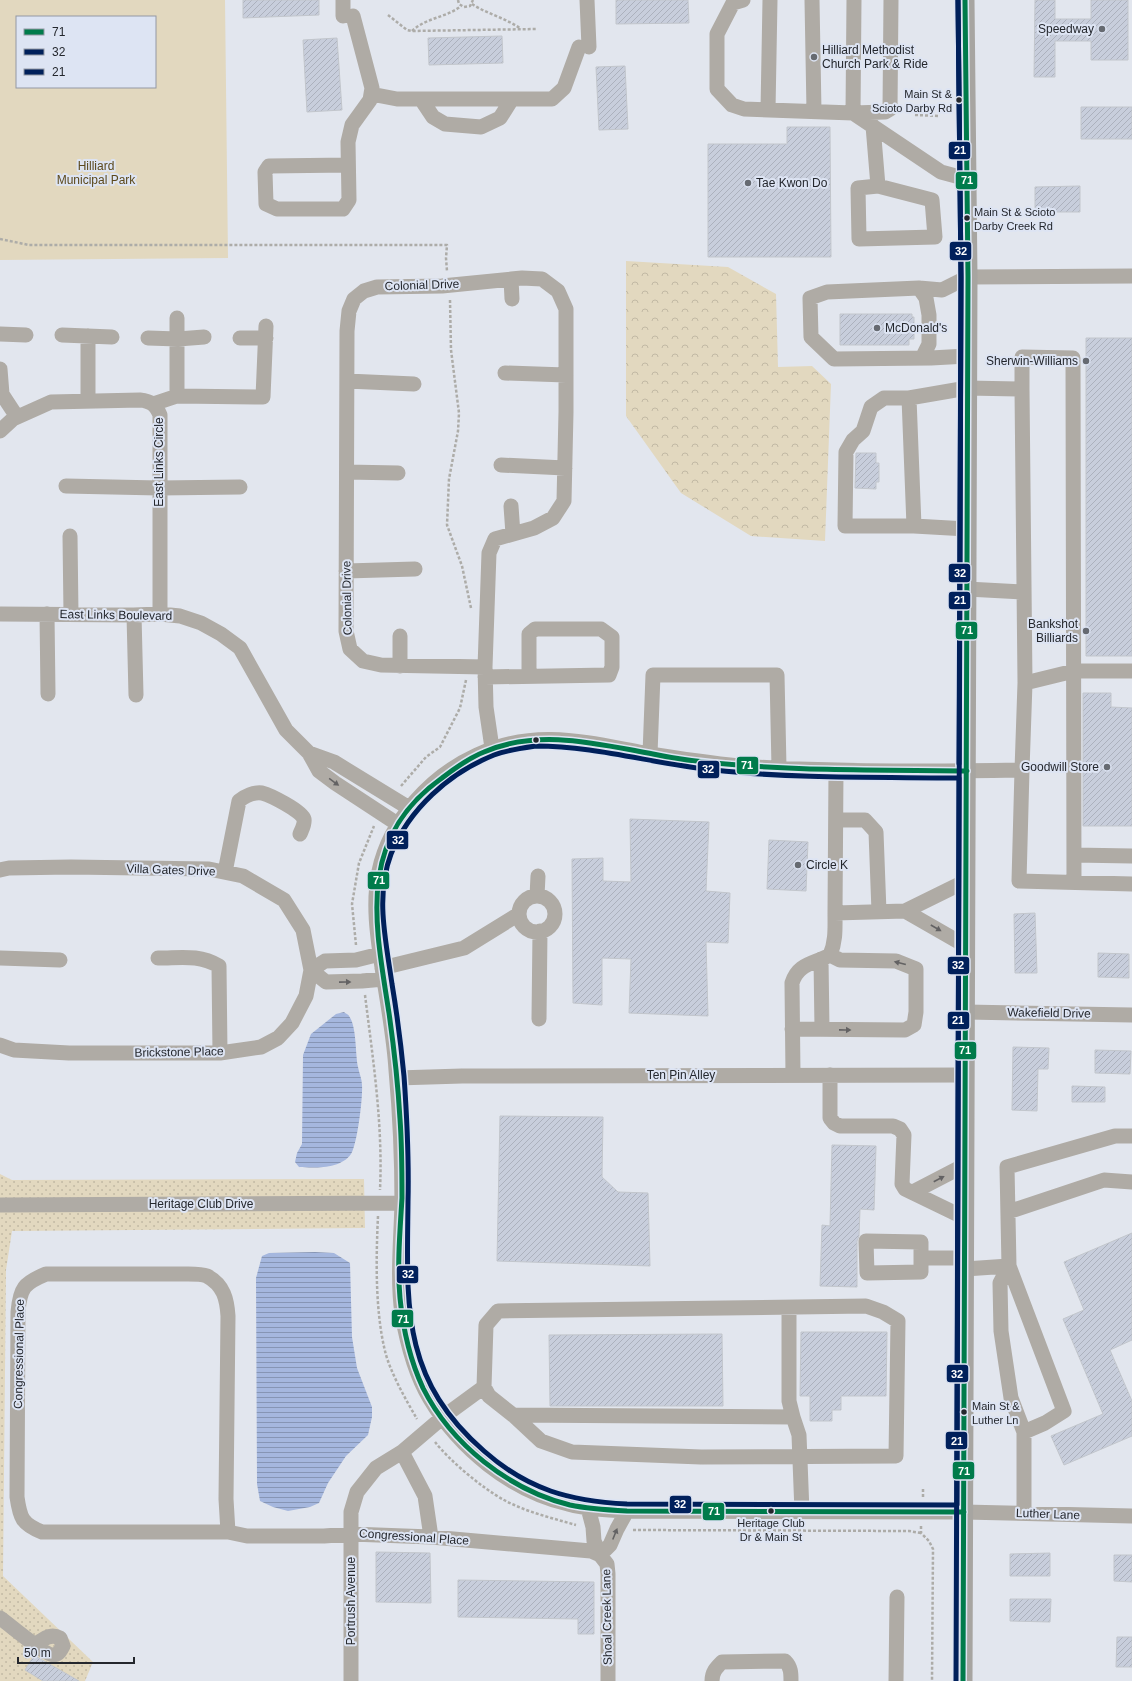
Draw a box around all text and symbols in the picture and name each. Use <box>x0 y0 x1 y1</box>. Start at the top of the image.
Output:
legend <box>16 16 156 88</box>
place label: Speedway <box>1038 22 1094 36</box>
marker: Speedway <box>1097 24 1107 34</box>
text: 71 <box>52 25 66 39</box>
place label: Hilliard Methodist Church Park & Ride <box>822 43 928 71</box>
text: 32 <box>52 45 66 59</box>
marker: Hilliard Methodist Church Park & Ride <box>809 52 819 62</box>
text: 21 <box>52 65 66 79</box>
place label: Main St & Scioto Darby Rd <box>872 88 953 114</box>
marker: Main St & Scioto Darby Rd <box>954 95 964 105</box>
line badge: 21 <box>948 141 971 160</box>
text: 21 <box>954 144 966 156</box>
park label: Hilliard Municipal Park <box>57 159 136 187</box>
line badge: 71 <box>955 171 978 190</box>
text: 71 <box>961 174 973 186</box>
place label: Tae Kwon Do <box>756 176 828 190</box>
marker: Tae Kwon Do <box>743 178 753 188</box>
place label: Main St & Scioto Darby Creek Rd <box>974 206 1055 232</box>
marker: Main St & Scioto Darby Creek Rd <box>962 213 972 223</box>
line badge: 32 <box>949 241 972 261</box>
text: 32 <box>955 245 967 257</box>
street label: Colonial Drive <box>384 277 460 293</box>
place label: McDonald's <box>885 321 947 335</box>
marker: McDonald's <box>872 323 882 333</box>
place label: Sherwin-Williams <box>986 354 1078 368</box>
marker: Sherwin-Williams <box>1081 356 1091 366</box>
street label: East Links Circle <box>152 417 166 507</box>
street label: Colonial Drive <box>339 560 355 635</box>
line badge: 32 <box>948 563 971 583</box>
text: 32 <box>954 567 966 579</box>
line badge: 21 <box>948 591 971 610</box>
text: 21 <box>954 594 966 606</box>
street label: East Links Boulevard <box>60 607 172 623</box>
place label: Bankshot Billiards <box>1028 617 1079 645</box>
line badge: 71 <box>955 621 978 640</box>
text: 71 <box>961 624 973 636</box>
marker: Bankshot Billiards <box>1081 626 1091 636</box>
unlabelled marker <box>531 735 541 745</box>
line badge: 71 <box>736 756 759 775</box>
text: 71 <box>741 759 753 771</box>
line badge: 32 <box>697 760 720 779</box>
place label: Goodwill Store <box>1021 760 1099 774</box>
marker: Goodwill Store <box>1102 762 1112 772</box>
text: 32 <box>702 763 714 775</box>
one-way arrow <box>328 778 339 787</box>
line badge: 32 <box>386 830 409 850</box>
text: 32 <box>392 834 404 846</box>
place label: Circle K <box>806 858 848 872</box>
marker: Circle K <box>793 860 803 870</box>
street label: Villa Gates Drive <box>126 861 216 879</box>
line badge: 71 <box>367 871 390 890</box>
text: 71 <box>373 874 385 886</box>
one-way arrow <box>930 925 942 932</box>
line badge: 32 <box>947 956 970 975</box>
one-way arrow <box>894 959 906 965</box>
text: 32 <box>952 959 964 971</box>
one-way arrow <box>339 978 351 985</box>
street label: Wakefield Drive <box>1007 1005 1091 1021</box>
line badge: 21 <box>947 1011 970 1030</box>
text: 21 <box>952 1014 964 1026</box>
one-way arrow <box>839 1027 852 1033</box>
line badge: 71 <box>954 1041 977 1060</box>
street label: Brickstone Place <box>134 1044 224 1060</box>
text: 71 <box>959 1044 971 1056</box>
street label: Ten Pin Alley <box>647 1068 715 1082</box>
one-way arrow <box>933 1176 945 1182</box>
street label: Heritage Club Drive <box>149 1197 254 1211</box>
line badge: 32 <box>396 1265 419 1284</box>
text: 32 <box>402 1268 414 1280</box>
street label: Congressional Place <box>11 1299 27 1409</box>
line badge: 71 <box>391 1309 414 1328</box>
text: 71 <box>397 1313 409 1325</box>
line badge: 32 <box>946 1364 969 1383</box>
text: 32 <box>951 1368 963 1380</box>
place label: Main St & Luther Ln <box>972 1400 1020 1426</box>
marker: Main St & Luther Ln <box>959 1407 969 1417</box>
line badge: 21 <box>945 1431 968 1450</box>
text: 21 <box>951 1435 963 1447</box>
line badge: 71 <box>952 1461 975 1480</box>
text: 71 <box>958 1465 970 1477</box>
line badge: 32 <box>669 1495 692 1514</box>
text: 32 <box>674 1498 686 1510</box>
line badge: 71 <box>702 1502 725 1521</box>
text: 71 <box>708 1505 720 1517</box>
marker: Heritage Club Dr & Main St <box>766 1506 776 1516</box>
street label: Luther Lane <box>1016 1506 1081 1522</box>
place label: Heritage Club Dr & Main St <box>737 1517 805 1543</box>
street label: Congressional Place <box>359 1526 470 1548</box>
one-way arrow <box>612 1528 618 1540</box>
street label: Portrush Avenue <box>344 1556 358 1645</box>
street label: Shoal Creek Lane <box>599 1569 615 1665</box>
scale bar <box>18 1639 134 1665</box>
text: 50 m <box>24 1646 51 1660</box>

